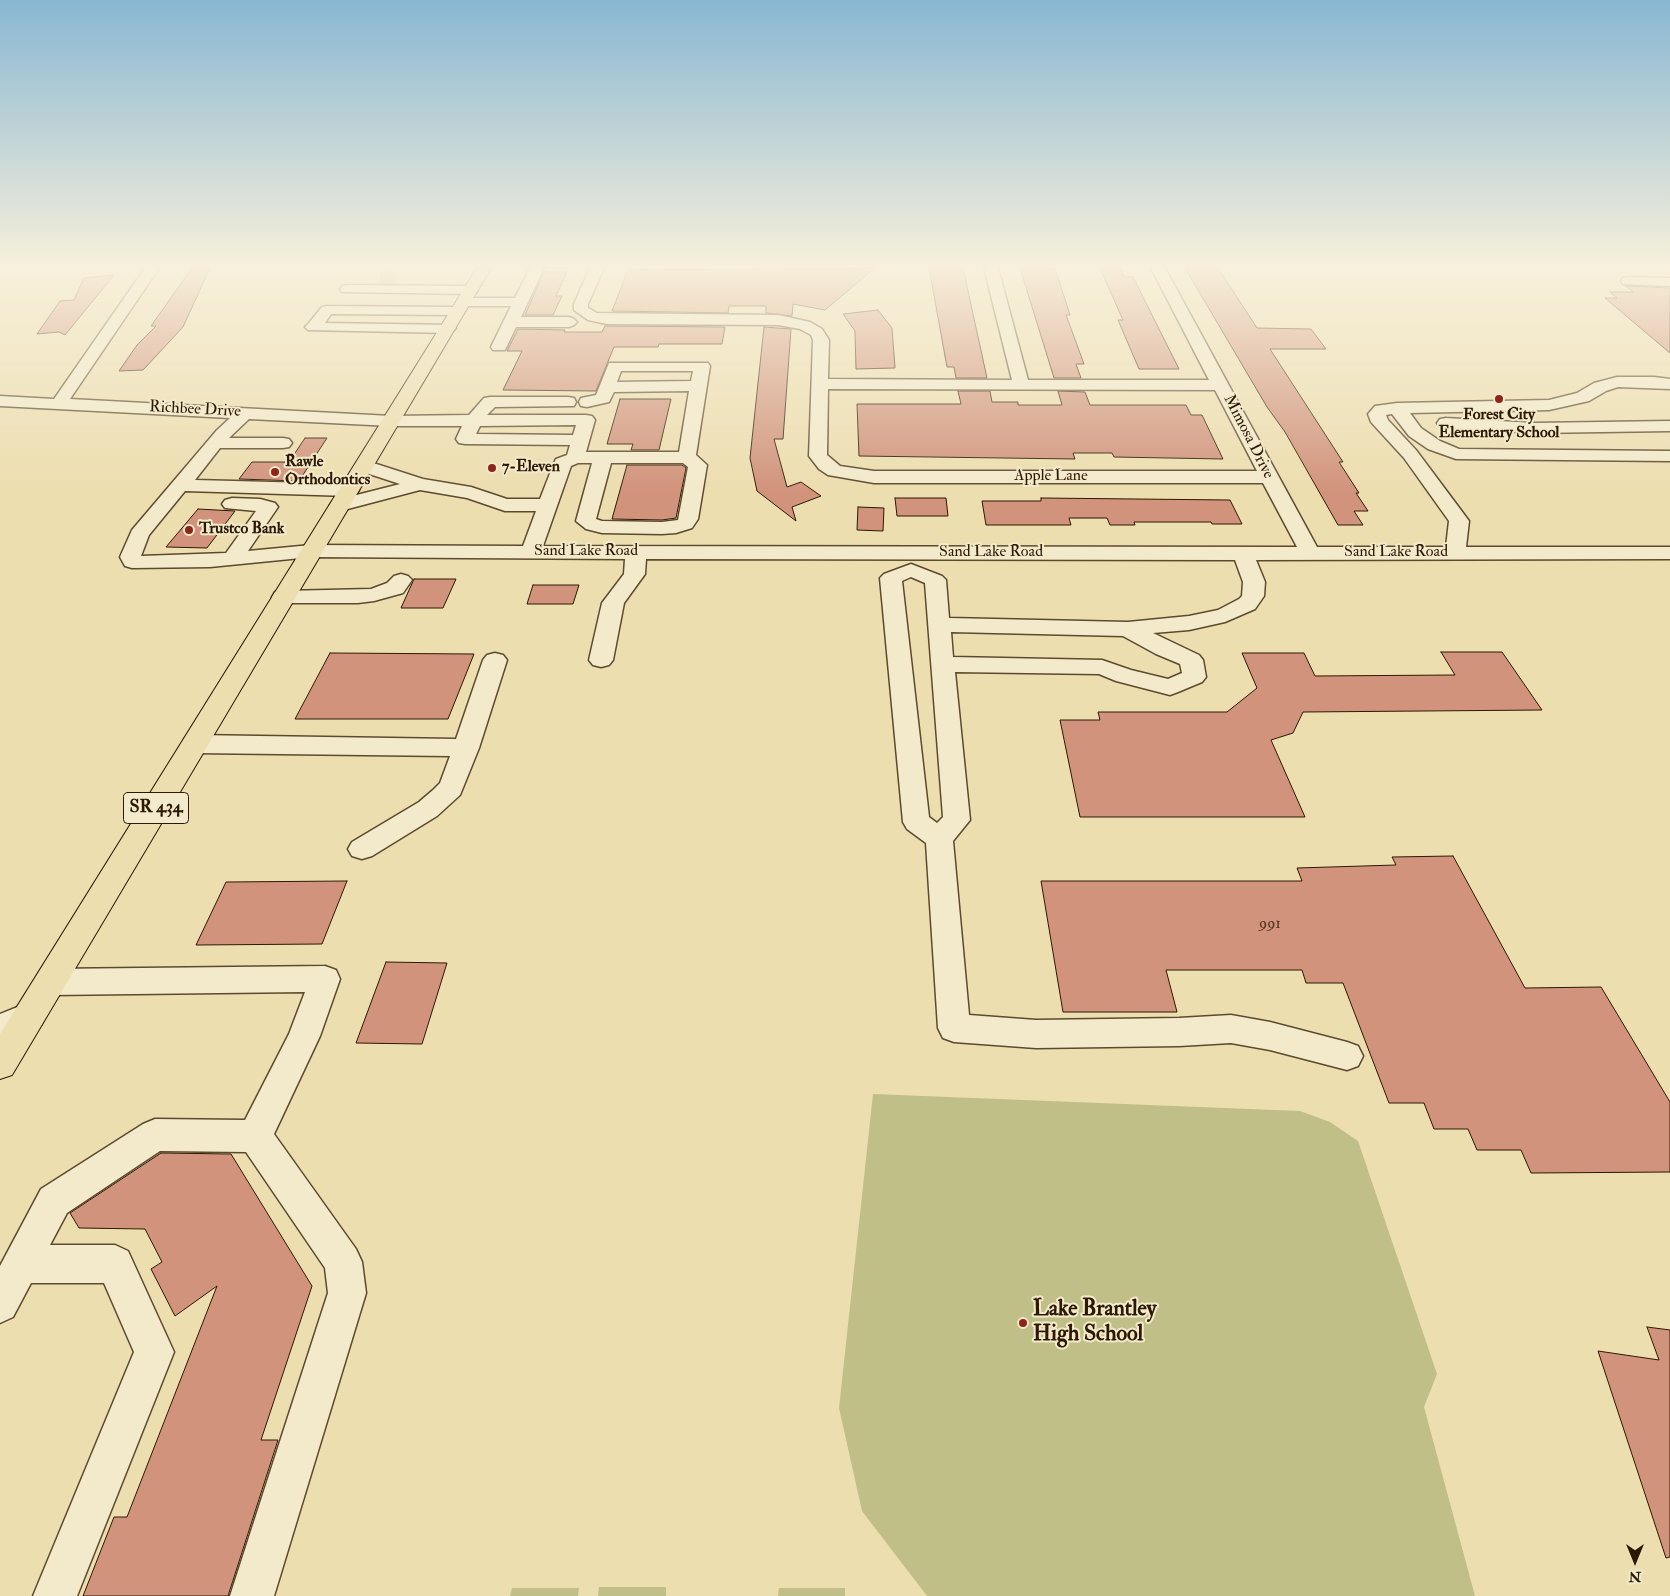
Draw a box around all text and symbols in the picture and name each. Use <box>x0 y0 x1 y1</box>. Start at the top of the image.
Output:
street label: Mimosa Drive <box>1219 392 1277 482</box>
marker: Forest City Elementary School <box>1493 393 1505 405</box>
street label: Richbee Drive <box>149 398 241 422</box>
place label: Forest City Elementary School <box>1439 406 1559 444</box>
place label: Rawle Orthodontics <box>285 453 370 491</box>
place label: 7-Eleven <box>502 458 560 478</box>
marker: 7-Eleven <box>486 462 498 474</box>
marker: Rawle Orthodontics <box>269 466 281 478</box>
street label: Apple Lane <box>1014 467 1088 487</box>
place label: Trustco Bank <box>199 520 284 540</box>
marker: Trustco Bank <box>183 524 195 536</box>
street label: Sand Lake Road <box>534 542 638 562</box>
street label: Sand Lake Road <box>939 543 1043 563</box>
street label: Sand Lake Road <box>1344 543 1448 563</box>
road number: SR 434 <box>124 792 188 824</box>
house number: 991 <box>1259 915 1281 935</box>
place label: Lake Brantley High School <box>1033 1297 1156 1348</box>
marker: Lake Brantley High School <box>1017 1317 1029 1329</box>
north arrow <box>1610 1536 1660 1586</box>
text: N <box>1629 1568 1641 1585</box>

